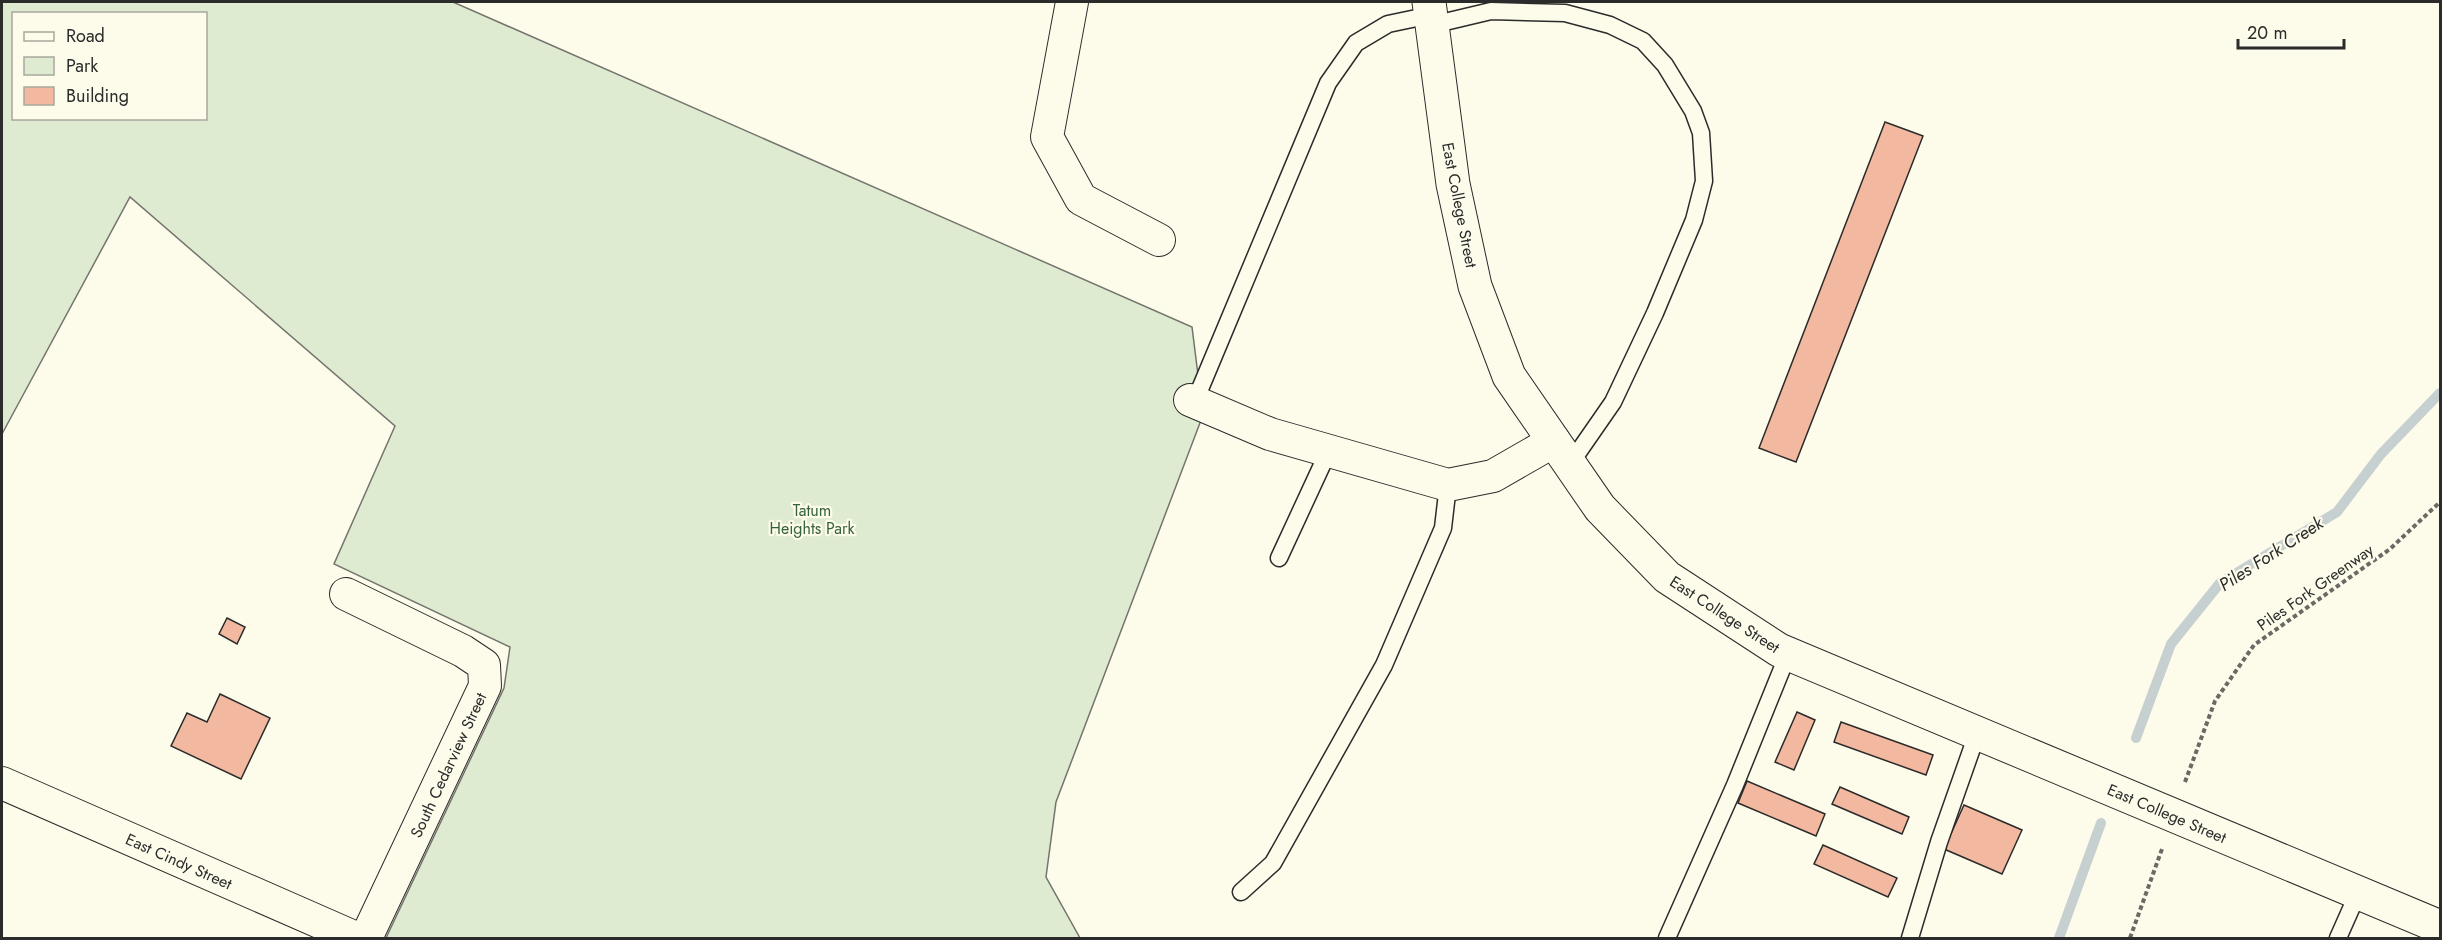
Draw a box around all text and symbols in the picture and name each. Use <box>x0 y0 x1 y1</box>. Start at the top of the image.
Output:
legend <box>12 12 207 120</box>
scale bar <box>2238 12 2344 50</box>
text: 20 m <box>2247 20 2287 46</box>
text: Road <box>66 23 105 49</box>
text: Park <box>66 53 98 79</box>
text: Building <box>66 83 129 109</box>
street label: East College Street <box>1436 140 1483 270</box>
park label: Tatum Heights Park <box>770 499 855 540</box>
water label: Piles Fork Creek <box>2214 510 2329 598</box>
street label: Piles Fork Greenway <box>2252 538 2379 636</box>
street label: East College Street <box>1665 570 1784 659</box>
street label: South Cedarview Street <box>405 689 492 842</box>
street label: East College Street <box>2104 778 2230 849</box>
street label: East Cindy Street <box>122 828 236 895</box>

